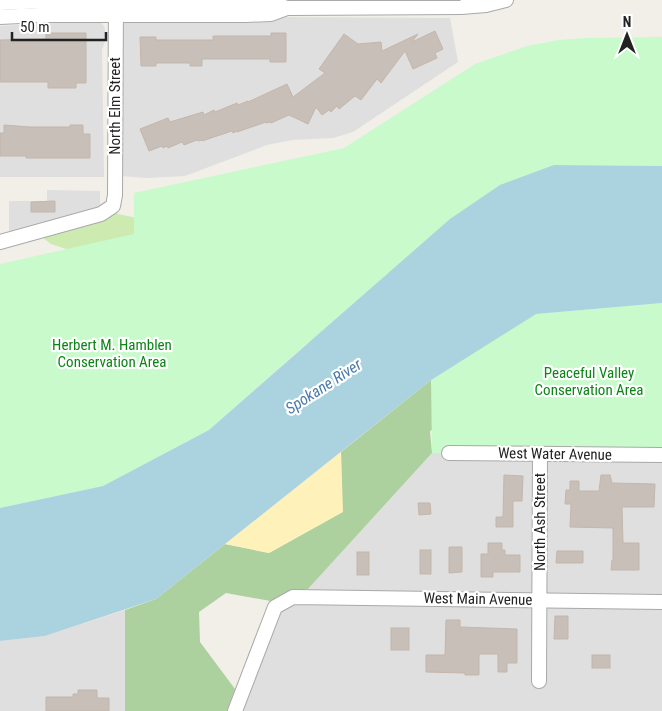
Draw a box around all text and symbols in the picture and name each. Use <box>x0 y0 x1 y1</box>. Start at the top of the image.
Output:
scale bar <box>12 10 106 42</box>
north arrow <box>602 10 652 60</box>
text: N <box>623 14 631 30</box>
text: 50 m <box>20 18 50 36</box>
street label: North Elm Street <box>106 57 124 155</box>
park label: Herbert M. Hamblen Conservation Area <box>52 336 172 371</box>
water label: Spokane River <box>282 354 366 418</box>
park label: Peaceful Valley Conservation Area <box>535 364 643 399</box>
street label: West Water Avenue <box>498 444 612 464</box>
street label: North Ash Street <box>531 473 549 571</box>
street label: West Main Avenue <box>423 589 533 609</box>

